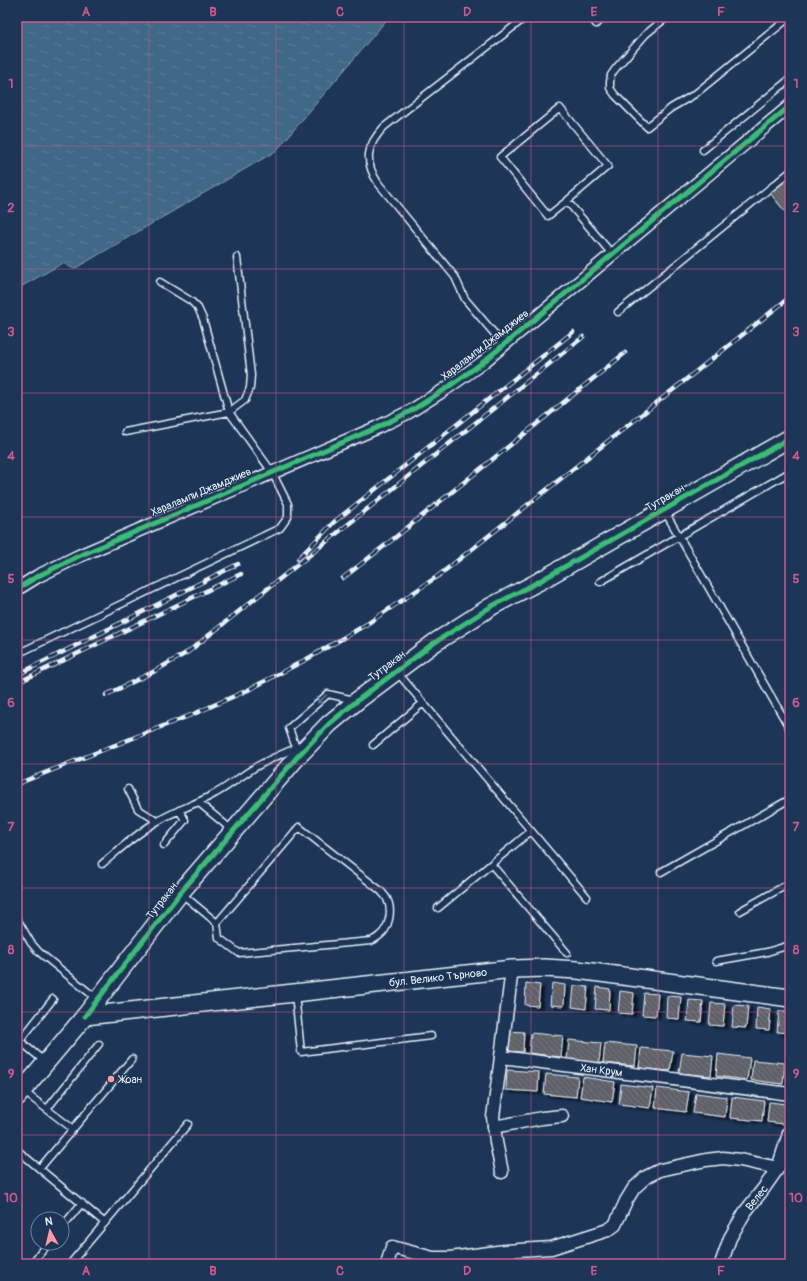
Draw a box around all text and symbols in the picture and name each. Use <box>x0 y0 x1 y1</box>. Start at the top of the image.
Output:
text: A <box>82 4 91 20</box>
text: B <box>209 4 217 20</box>
text: C <box>336 4 344 20</box>
text: D <box>463 4 471 20</box>
text: E <box>591 4 598 20</box>
text: F <box>717 4 725 20</box>
text: 1 <box>8 76 14 92</box>
text: 1 <box>793 76 799 92</box>
text: 2 <box>7 200 15 216</box>
text: 2 <box>792 200 800 216</box>
street label: Харалампи Джамджиев <box>439 307 531 383</box>
text: 3 <box>7 324 15 340</box>
text: 3 <box>792 324 800 340</box>
text: 4 <box>7 448 15 464</box>
text: 4 <box>792 448 800 464</box>
street label: Харалампи Джамджиев <box>149 465 253 519</box>
street label: Тутракан <box>643 482 687 514</box>
text: 5 <box>7 571 15 587</box>
text: 5 <box>792 571 800 587</box>
street label: Тутракан <box>366 648 408 684</box>
text: 6 <box>7 695 15 711</box>
one-way arrow <box>316 695 327 704</box>
text: 6 <box>792 695 800 711</box>
text: 7 <box>8 819 15 835</box>
text: 7 <box>793 819 800 835</box>
street label: Тутракан <box>144 880 180 922</box>
text: 8 <box>8 942 15 958</box>
text: 8 <box>793 942 800 958</box>
street label: бул. Велико Търново <box>388 965 488 989</box>
street label: Хан Крум <box>580 1061 623 1079</box>
text: 9 <box>8 1066 15 1082</box>
text: 9 <box>793 1066 800 1082</box>
place label: Жоан <box>117 1073 142 1086</box>
marker: Жоан <box>106 1074 116 1084</box>
street label: Велес <box>743 1182 771 1213</box>
text: 10 <box>4 1190 18 1206</box>
text: 10 <box>789 1190 803 1206</box>
north arrow <box>30 1211 70 1251</box>
text: N <box>44 1215 54 1229</box>
text: A <box>82 1263 91 1279</box>
text: B <box>209 1263 217 1279</box>
text: C <box>336 1263 344 1279</box>
text: D <box>463 1263 471 1279</box>
text: E <box>591 1263 598 1279</box>
text: F <box>717 1263 725 1279</box>

